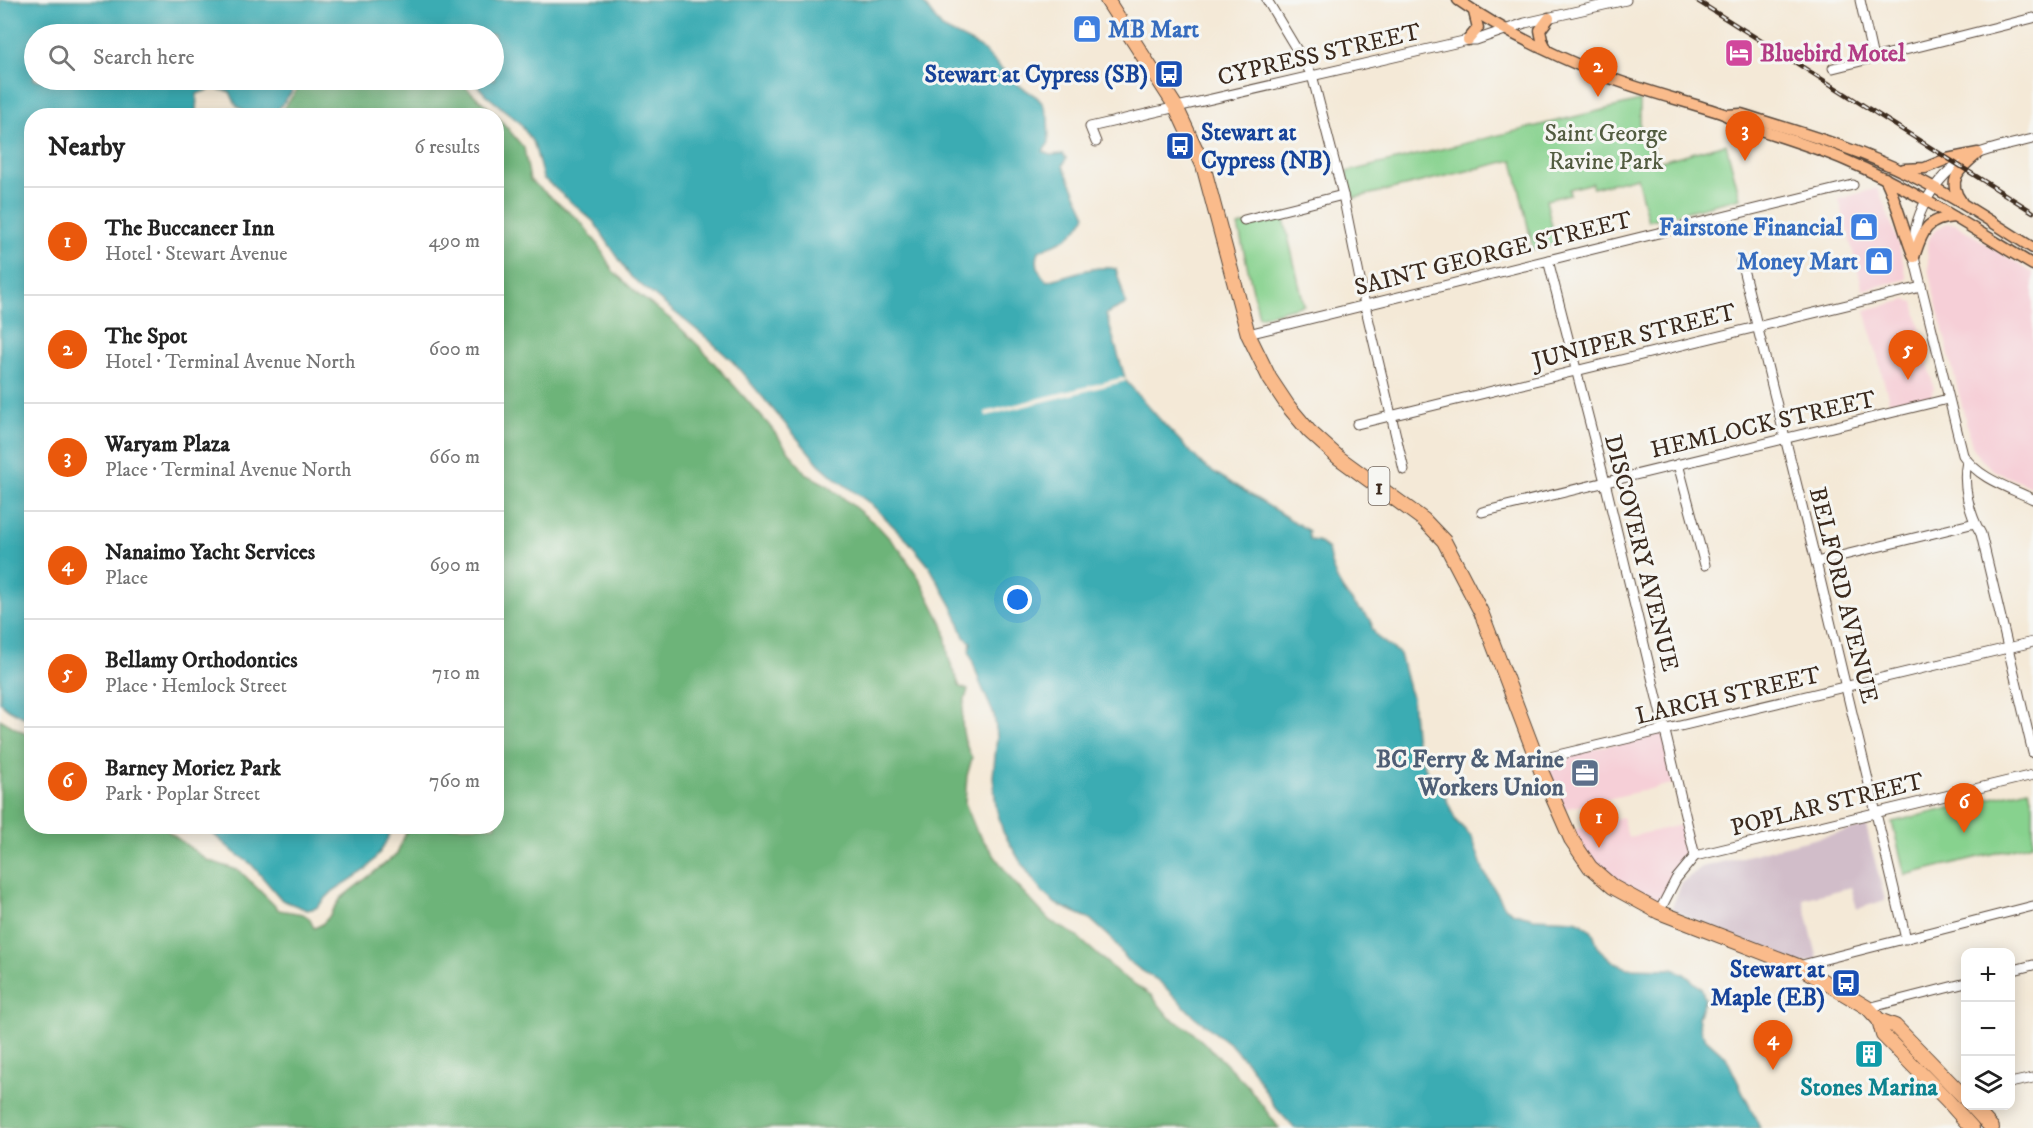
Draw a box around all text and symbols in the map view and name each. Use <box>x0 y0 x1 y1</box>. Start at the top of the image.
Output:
shop icon: MB Mart <box>1071 13 1103 45</box>
place label: MB Mart <box>1108 15 1199 45</box>
street label: CYPRESS STREET <box>1215 17 1424 93</box>
search box <box>24 24 504 90</box>
hotel icon: Bluebird Motel <box>1723 37 1755 69</box>
place label: Bluebird Motel <box>1760 39 1906 69</box>
icon: search <box>45 41 78 74</box>
text: Search here <box>93 44 195 71</box>
pin: 2 <box>1578 48 1618 97</box>
bus stop icon: Stewart at Cypress (SB) <box>1153 58 1185 90</box>
place label: Stewart at Cypress (SB) <box>925 60 1148 90</box>
pin: 3 <box>1726 112 1764 161</box>
place label: Stewart at Cypress (NB) <box>1201 118 1331 176</box>
park label: Saint George Ravine Park <box>1544 119 1668 177</box>
bus stop icon: Stewart at Cypress (NB) <box>1164 130 1196 162</box>
text: Nearby <box>48 131 125 164</box>
text: 6 results <box>414 135 480 160</box>
street label: SAINT GEORGE STREET <box>1351 205 1635 303</box>
shop icon: Fairstone Financial <box>1848 211 1880 243</box>
place label: Fairstone Financial <box>1659 213 1844 243</box>
text: The Buccaneer Inn <box>105 215 274 242</box>
text: 1 <box>64 229 71 254</box>
text: 490 m <box>428 229 480 254</box>
text: Hotel · Stewart Avenue <box>105 242 288 267</box>
shop icon: Money Mart <box>1863 245 1895 277</box>
place label: Money Mart <box>1737 247 1858 277</box>
street label: JUNIPER STREET <box>1527 297 1739 377</box>
text: The Spot <box>105 323 187 350</box>
pin: 5 <box>1888 330 1928 380</box>
text: 2 <box>63 337 72 362</box>
text: 600 m <box>429 337 480 362</box>
text: Hotel · Terminal Avenue North <box>105 350 356 375</box>
street label: HEMLOCK STREET <box>1648 384 1879 465</box>
text: Waryam Plaza <box>105 431 230 458</box>
street label: DISCOVERY AVENUE <box>1597 432 1685 675</box>
text: 3 <box>64 445 71 470</box>
text: 660 m <box>429 445 480 470</box>
text: Place · Terminal Avenue North <box>105 458 352 483</box>
road number: 1 <box>1368 467 1390 505</box>
street label: BELFORD AVENUE <box>1802 484 1884 707</box>
text: Nanaimo Yacht Services <box>105 539 315 566</box>
text: 4 <box>62 553 73 578</box>
text: 690 m <box>430 553 480 578</box>
text: Place <box>105 566 148 591</box>
your location <box>1003 585 1032 614</box>
text: Bellamy Orthodontics <box>105 647 298 674</box>
street label: LARCH STREET <box>1633 660 1824 732</box>
text: 5 <box>63 661 72 686</box>
text: 710 m <box>432 661 480 686</box>
text: Place · Hemlock Street <box>105 674 287 699</box>
place label: BC Ferry & Marine Workers Union <box>1376 745 1564 803</box>
text: Barney Moriez Park <box>105 755 281 782</box>
office icon: BC Ferry & Marine Workers Union <box>1569 757 1601 789</box>
street label: POPLAR STREET <box>1728 767 1927 843</box>
text: 6 <box>62 769 73 794</box>
text: 760 m <box>429 769 480 794</box>
text: Park · Poplar Street <box>105 782 260 807</box>
pin: 6 <box>1944 784 1984 833</box>
pin: 1 <box>1580 798 1618 848</box>
map controls <box>1961 948 2015 1110</box>
button: + <box>1961 948 2015 1002</box>
place label: Stewart at Maple (EB) <box>1710 955 1825 1013</box>
bus stop icon: Stewart at Maple (EB) <box>1830 967 1862 999</box>
button: − <box>1961 1002 2015 1056</box>
pin: 4 <box>1754 1020 1792 1070</box>
building icon: Stones Marina <box>1853 1038 1885 1070</box>
button: layers <box>1961 1056 2015 1110</box>
place label: Stones Marina <box>1800 1073 1939 1103</box>

